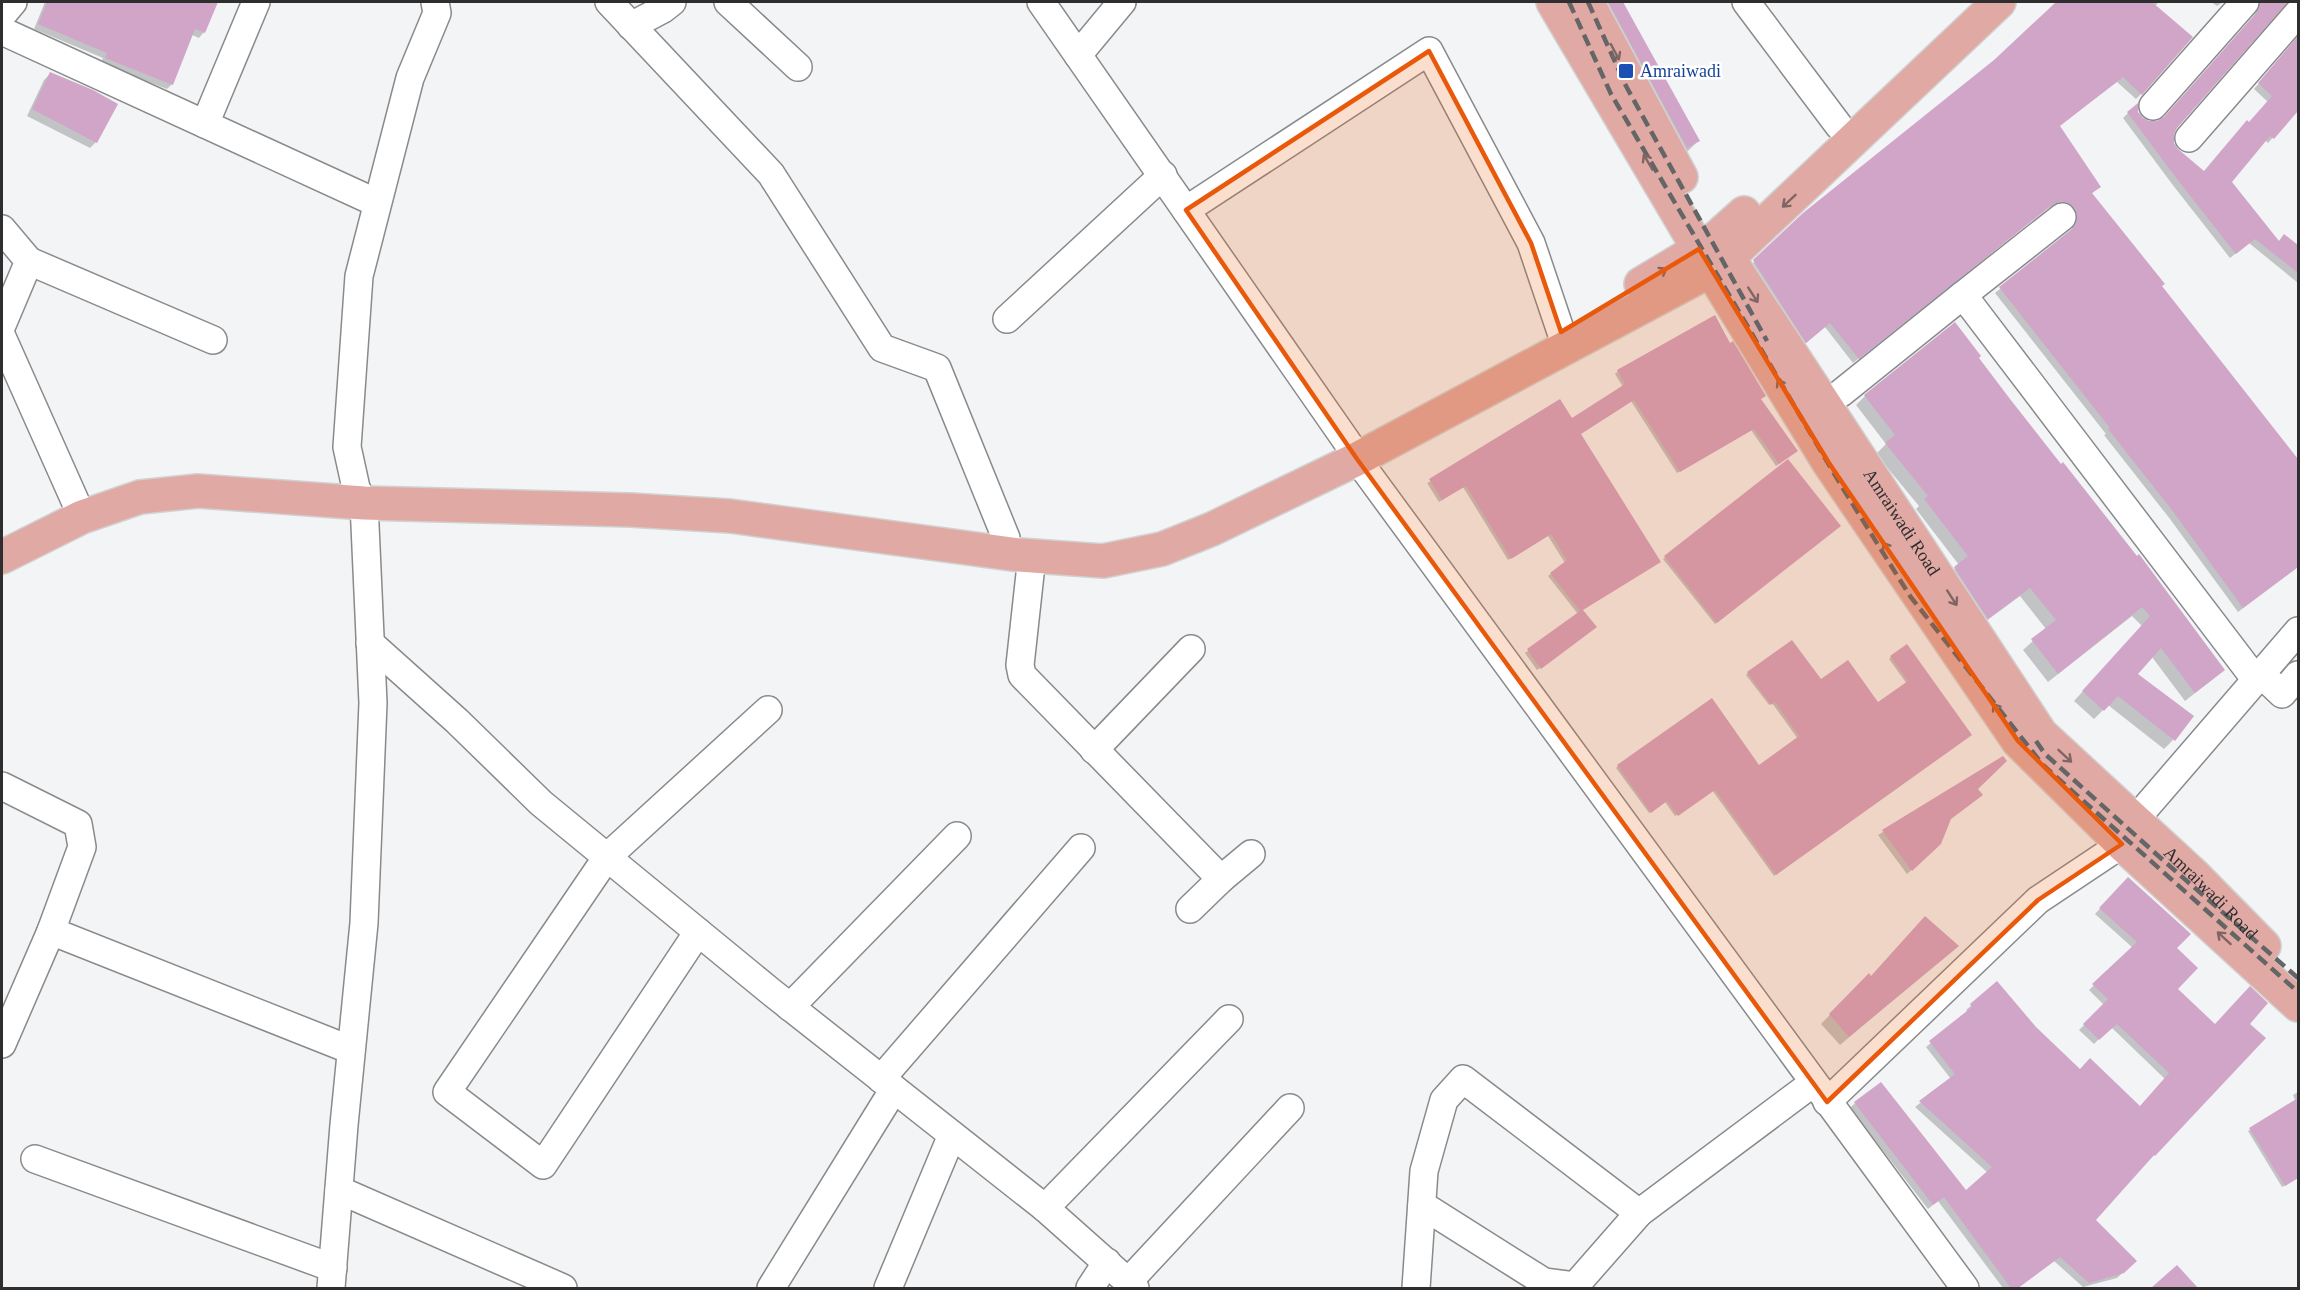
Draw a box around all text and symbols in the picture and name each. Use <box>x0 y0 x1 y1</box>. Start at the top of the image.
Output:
one-way arrow <box>1610 43 1622 61</box>
place label: Amraiwadi <box>1640 61 1721 81</box>
marker: Amraiwadi <box>1617 62 1635 80</box>
one-way arrow <box>1642 154 1654 171</box>
one-way arrow <box>1782 193 1797 208</box>
one-way arrow <box>1650 267 1667 279</box>
one-way arrow <box>1747 286 1759 302</box>
one-way arrow <box>1775 378 1788 395</box>
street label: Amraiwadi Road <box>1860 465 1944 579</box>
one-way arrow <box>1882 542 1894 559</box>
one-way arrow <box>1946 589 1958 606</box>
one-way arrow <box>1992 703 2004 720</box>
one-way arrow <box>2057 749 2072 763</box>
street label: Amraiwadi Road <box>2160 842 2262 943</box>
one-way arrow <box>2217 930 2232 945</box>

